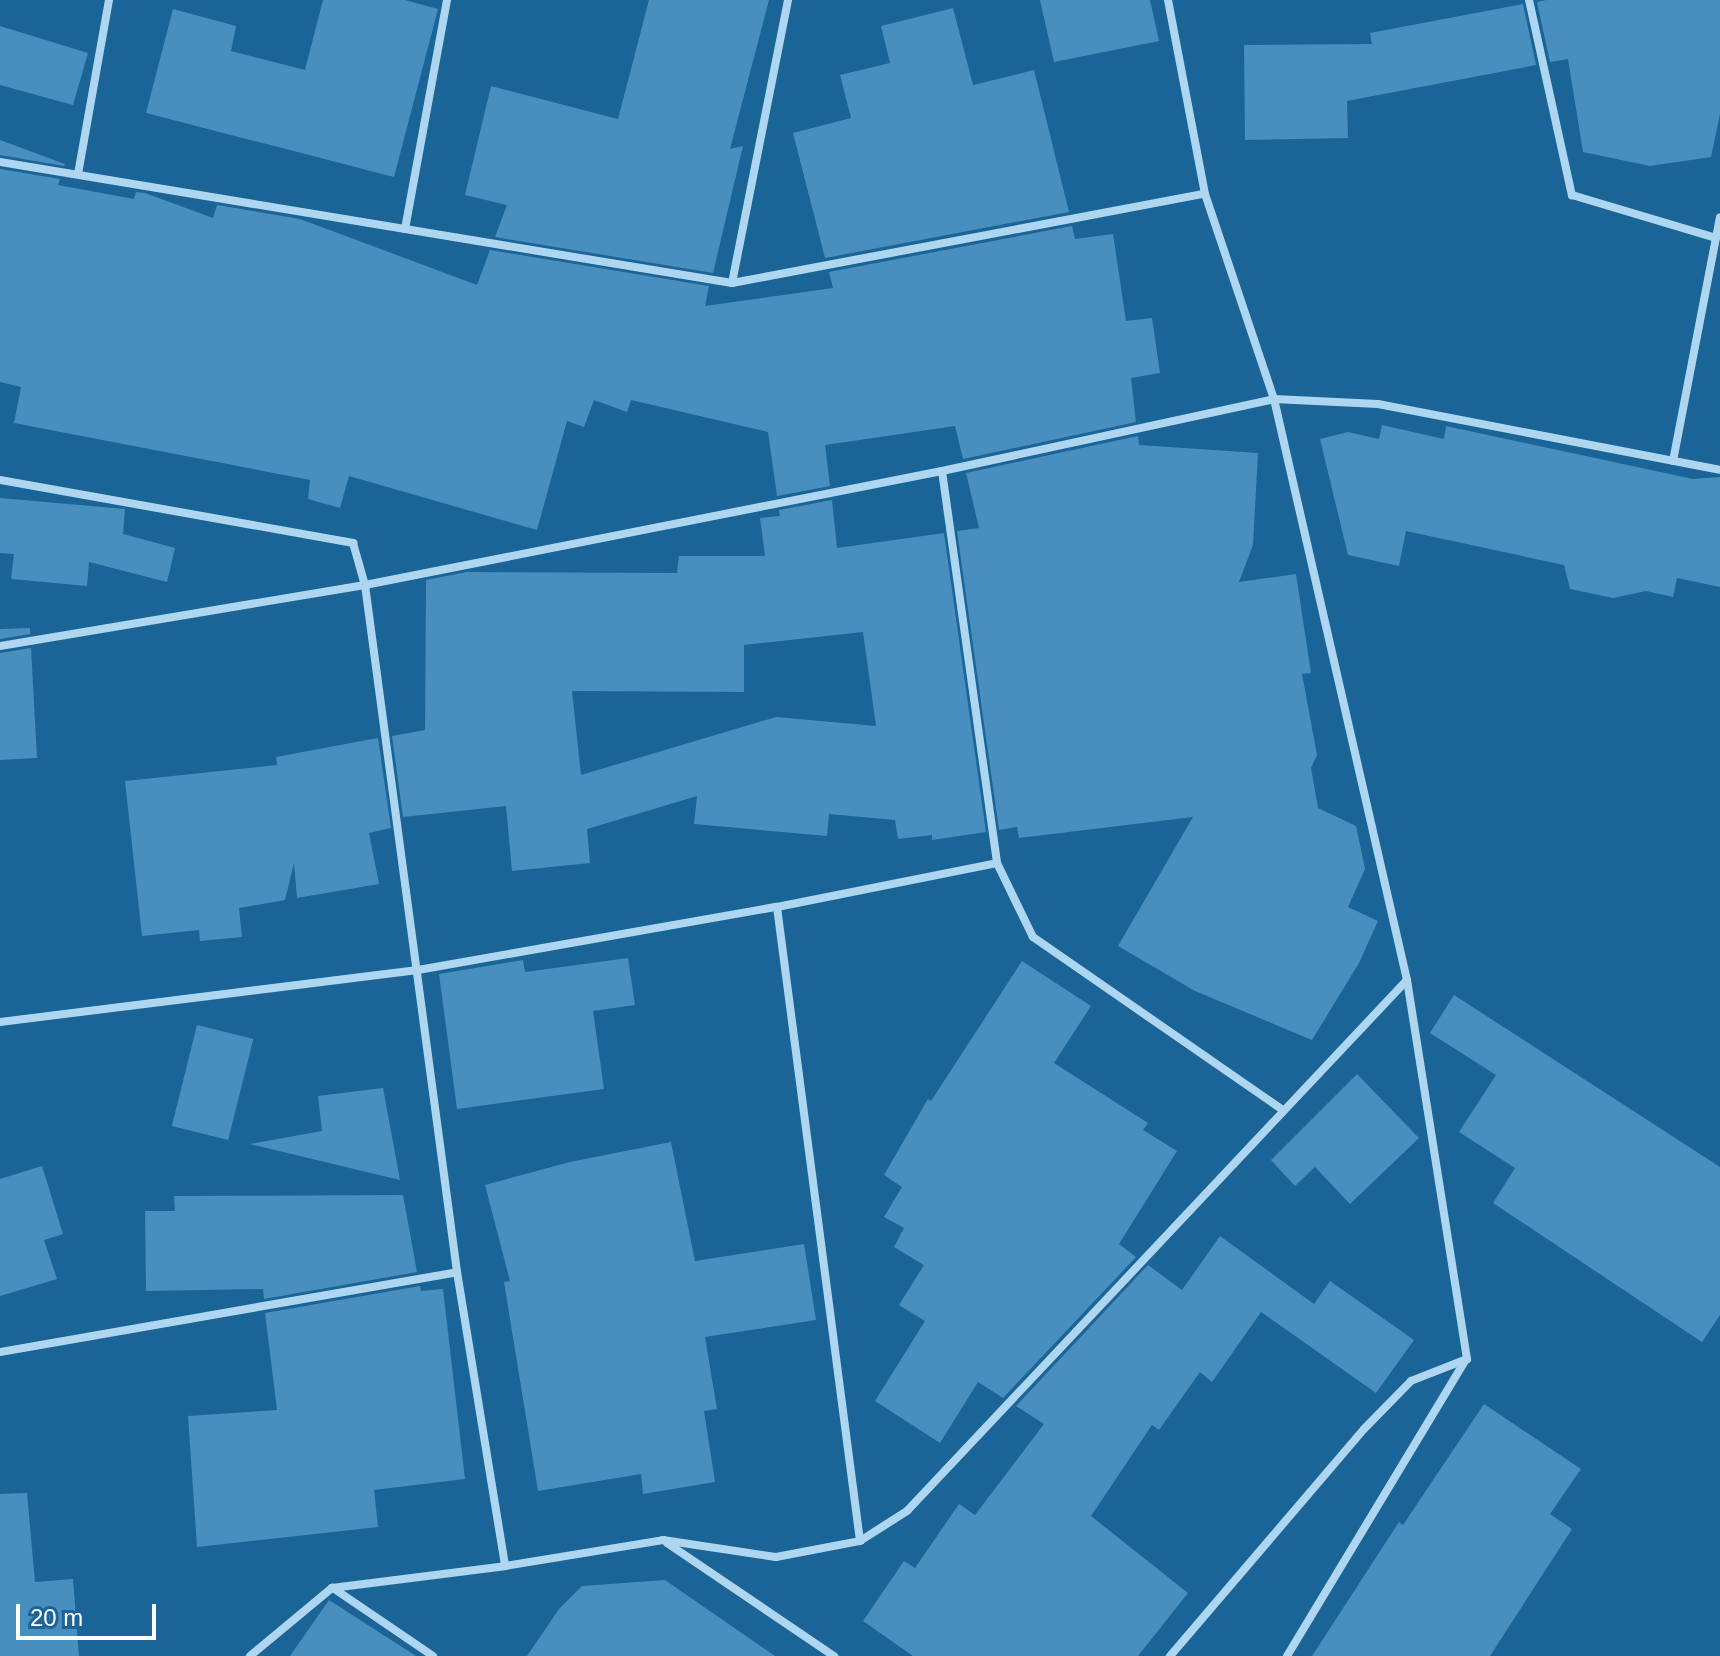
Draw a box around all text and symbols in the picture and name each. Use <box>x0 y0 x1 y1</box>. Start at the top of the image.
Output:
scale bar <box>20 1588 160 1638</box>
text: 20 m <box>30 1604 83 1631</box>

